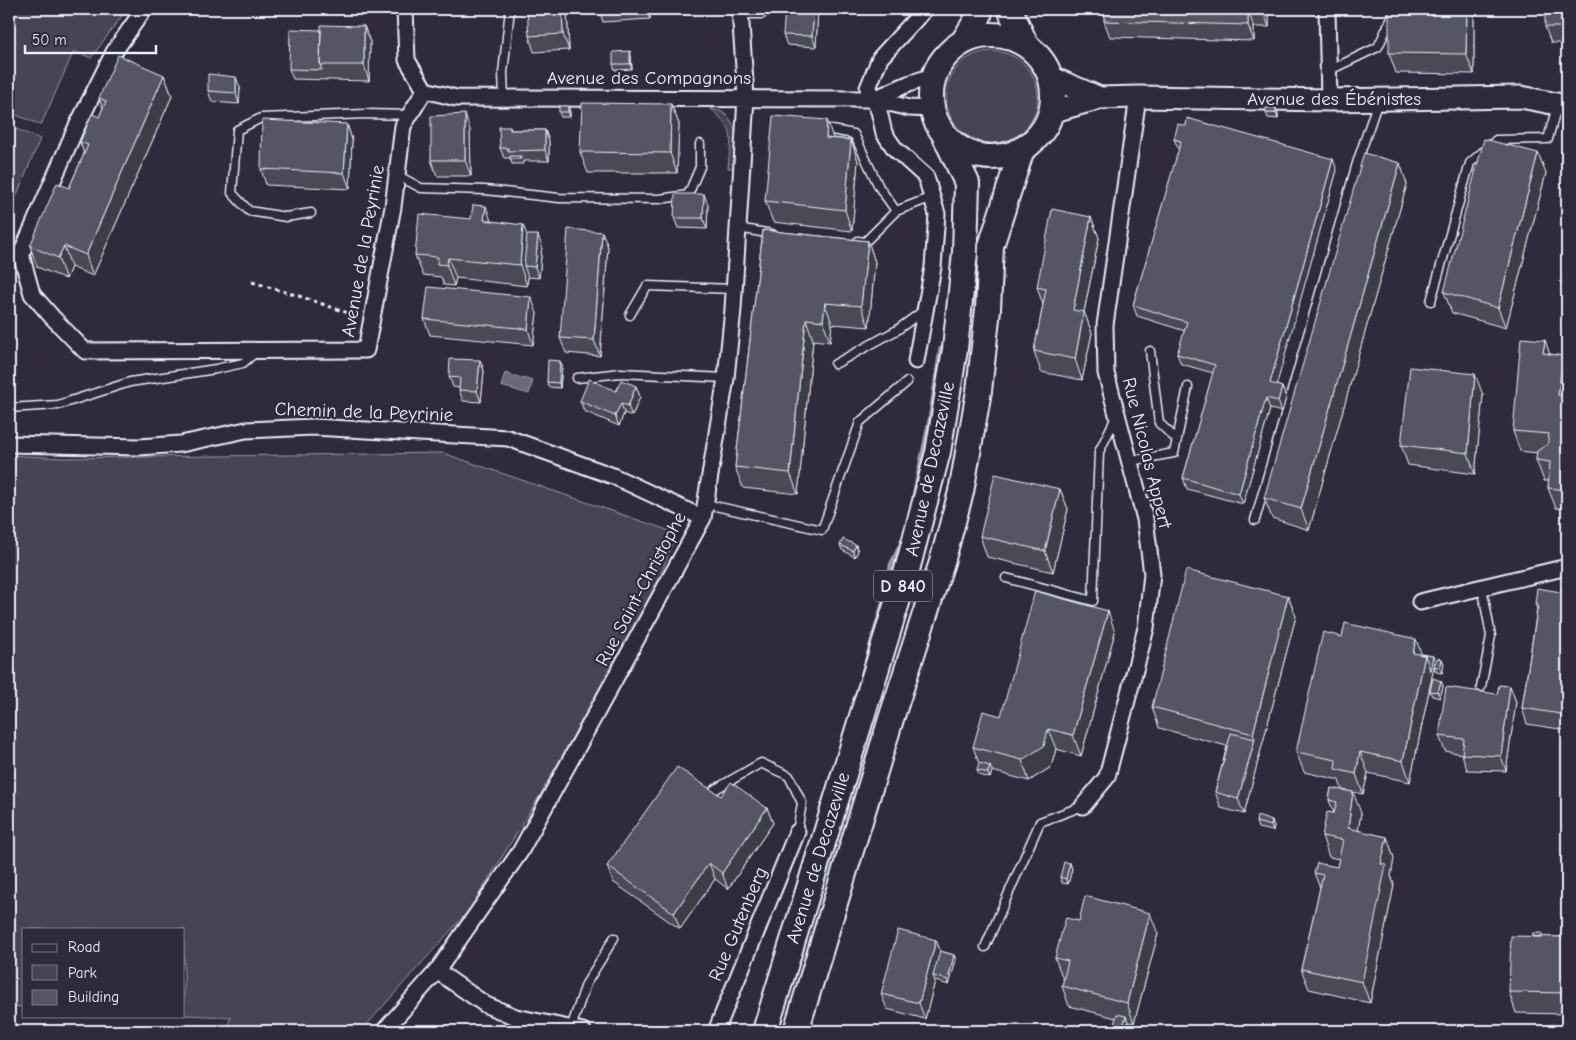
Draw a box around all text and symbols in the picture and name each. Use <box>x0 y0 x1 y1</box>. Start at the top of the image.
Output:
scale bar <box>25 22 156 54</box>
text: 50 m <box>32 31 67 49</box>
street label: Avenue des Compagnons <box>547 67 751 89</box>
street label: Avenue des Ébénistes <box>1247 88 1421 110</box>
street label: Avenue de la Peyrinie <box>337 163 389 339</box>
street label: Rue Nicolas Appert <box>1118 375 1177 531</box>
street label: Avenue de Decazeville <box>901 380 959 558</box>
street label: Chemin de la Peyrinie <box>274 398 454 426</box>
street label: Rue Saint-Christophe <box>591 508 691 670</box>
road number: D 840 <box>874 570 932 602</box>
street label: Avenue de Decazeville <box>781 770 855 946</box>
street label: Rue Gutenberg <box>704 864 772 984</box>
legend <box>22 928 185 1018</box>
text: Road <box>68 938 100 956</box>
text: Park <box>68 964 97 982</box>
text: Building <box>68 988 119 1006</box>

